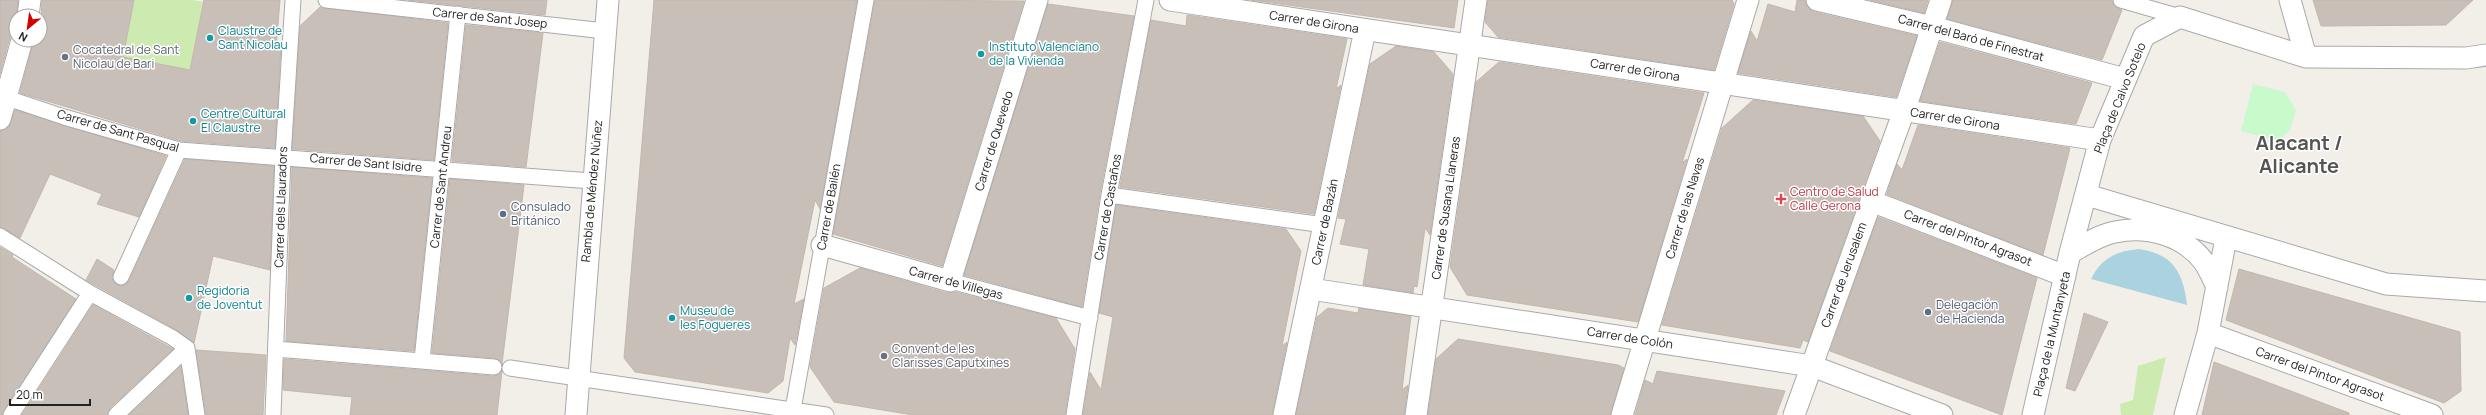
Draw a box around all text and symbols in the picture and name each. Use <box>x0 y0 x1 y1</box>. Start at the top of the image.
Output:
street label: Carrer de Sant Josep <box>432 3 548 32</box>
street label: Carrer de Girona <box>1268 6 1360 37</box>
north arrow <box>8 8 48 48</box>
street label: Carrer del Baró de Finestrat <box>1896 10 2046 65</box>
place label: Claustre de Sant Nicolau <box>218 22 288 53</box>
text: N <box>16 29 30 46</box>
marker: Claustre de Sant Nicolau <box>205 33 215 43</box>
place label: Instituto Valenciano de la Vivienda <box>989 38 1099 69</box>
street label: Plaça de Calvo Sotelo <box>2089 40 2150 156</box>
place label: Cocatedral de Sant Nicolau de Bari <box>73 41 179 72</box>
marker: Instituto Valenciano de la Vivienda <box>976 49 986 59</box>
marker: Cocatedral de Sant Nicolau de Bari <box>60 52 70 62</box>
street label: Carrer de Girona <box>1589 54 1681 85</box>
street label: Carrer de Quevedo <box>970 89 1017 193</box>
street label: Carrer de Girona <box>1909 103 2001 134</box>
street label: Carrer de Sant Pasqual <box>55 105 181 156</box>
place label: Centre Cultural El Claustre <box>201 105 286 136</box>
marker: Centre Cultural El Claustre <box>188 116 198 126</box>
street label: Rambla de Méndez Núñez <box>577 119 606 263</box>
street label: Carrer de Sant Andreu <box>426 125 455 249</box>
district label: Alacant / Alicante <box>2255 129 2343 179</box>
street label: Carrer de Susana Llaneras <box>1427 135 1464 281</box>
street label: Carrer dels Llauradors <box>270 146 291 268</box>
street label: Carrer de Sant Isidre <box>309 149 423 176</box>
street label: Carrer de Castaños <box>1090 152 1125 261</box>
street label: Carrer de las Navas <box>1661 155 1708 261</box>
street label: Carrer de Bailén <box>813 162 844 252</box>
street label: Carrer de Bazán <box>1307 177 1342 267</box>
place label: Centro de Salud Calle Gerona <box>1790 183 1879 214</box>
marker: Centro de Salud Calle Gerona <box>1775 193 1787 205</box>
place label: Consulado Británico <box>511 198 571 229</box>
street label: Carrer del Pintor Agrasot <box>1902 205 2035 270</box>
marker: Consulado Británico <box>498 209 508 219</box>
street label: Carrer de Jerusalem <box>1817 220 1870 330</box>
street label: Carrer de Villegas <box>907 262 1005 303</box>
street label: Plaça de la Muntanyeta <box>2029 270 2074 398</box>
place label: Regidoria de Joventut <box>197 282 263 313</box>
marker: Regidoria de Joventut <box>184 293 194 303</box>
place label: Delegación de Hacienda <box>1936 296 2004 327</box>
place label: Museu de les Fogueres <box>680 302 750 333</box>
marker: Delegación de Hacienda <box>1923 307 1933 317</box>
marker: Museu de les Fogueres <box>667 313 677 323</box>
street label: Carrer de Colón <box>1586 322 1674 353</box>
place label: Convent de les Clarisses Caputxines <box>892 340 1009 371</box>
street label: Carrer del Pintor Agrasot <box>2253 342 2387 405</box>
marker: Convent de les Clarisses Caputxines <box>879 351 889 361</box>
scale bar <box>10 381 90 407</box>
text: 20 m <box>16 386 43 403</box>

